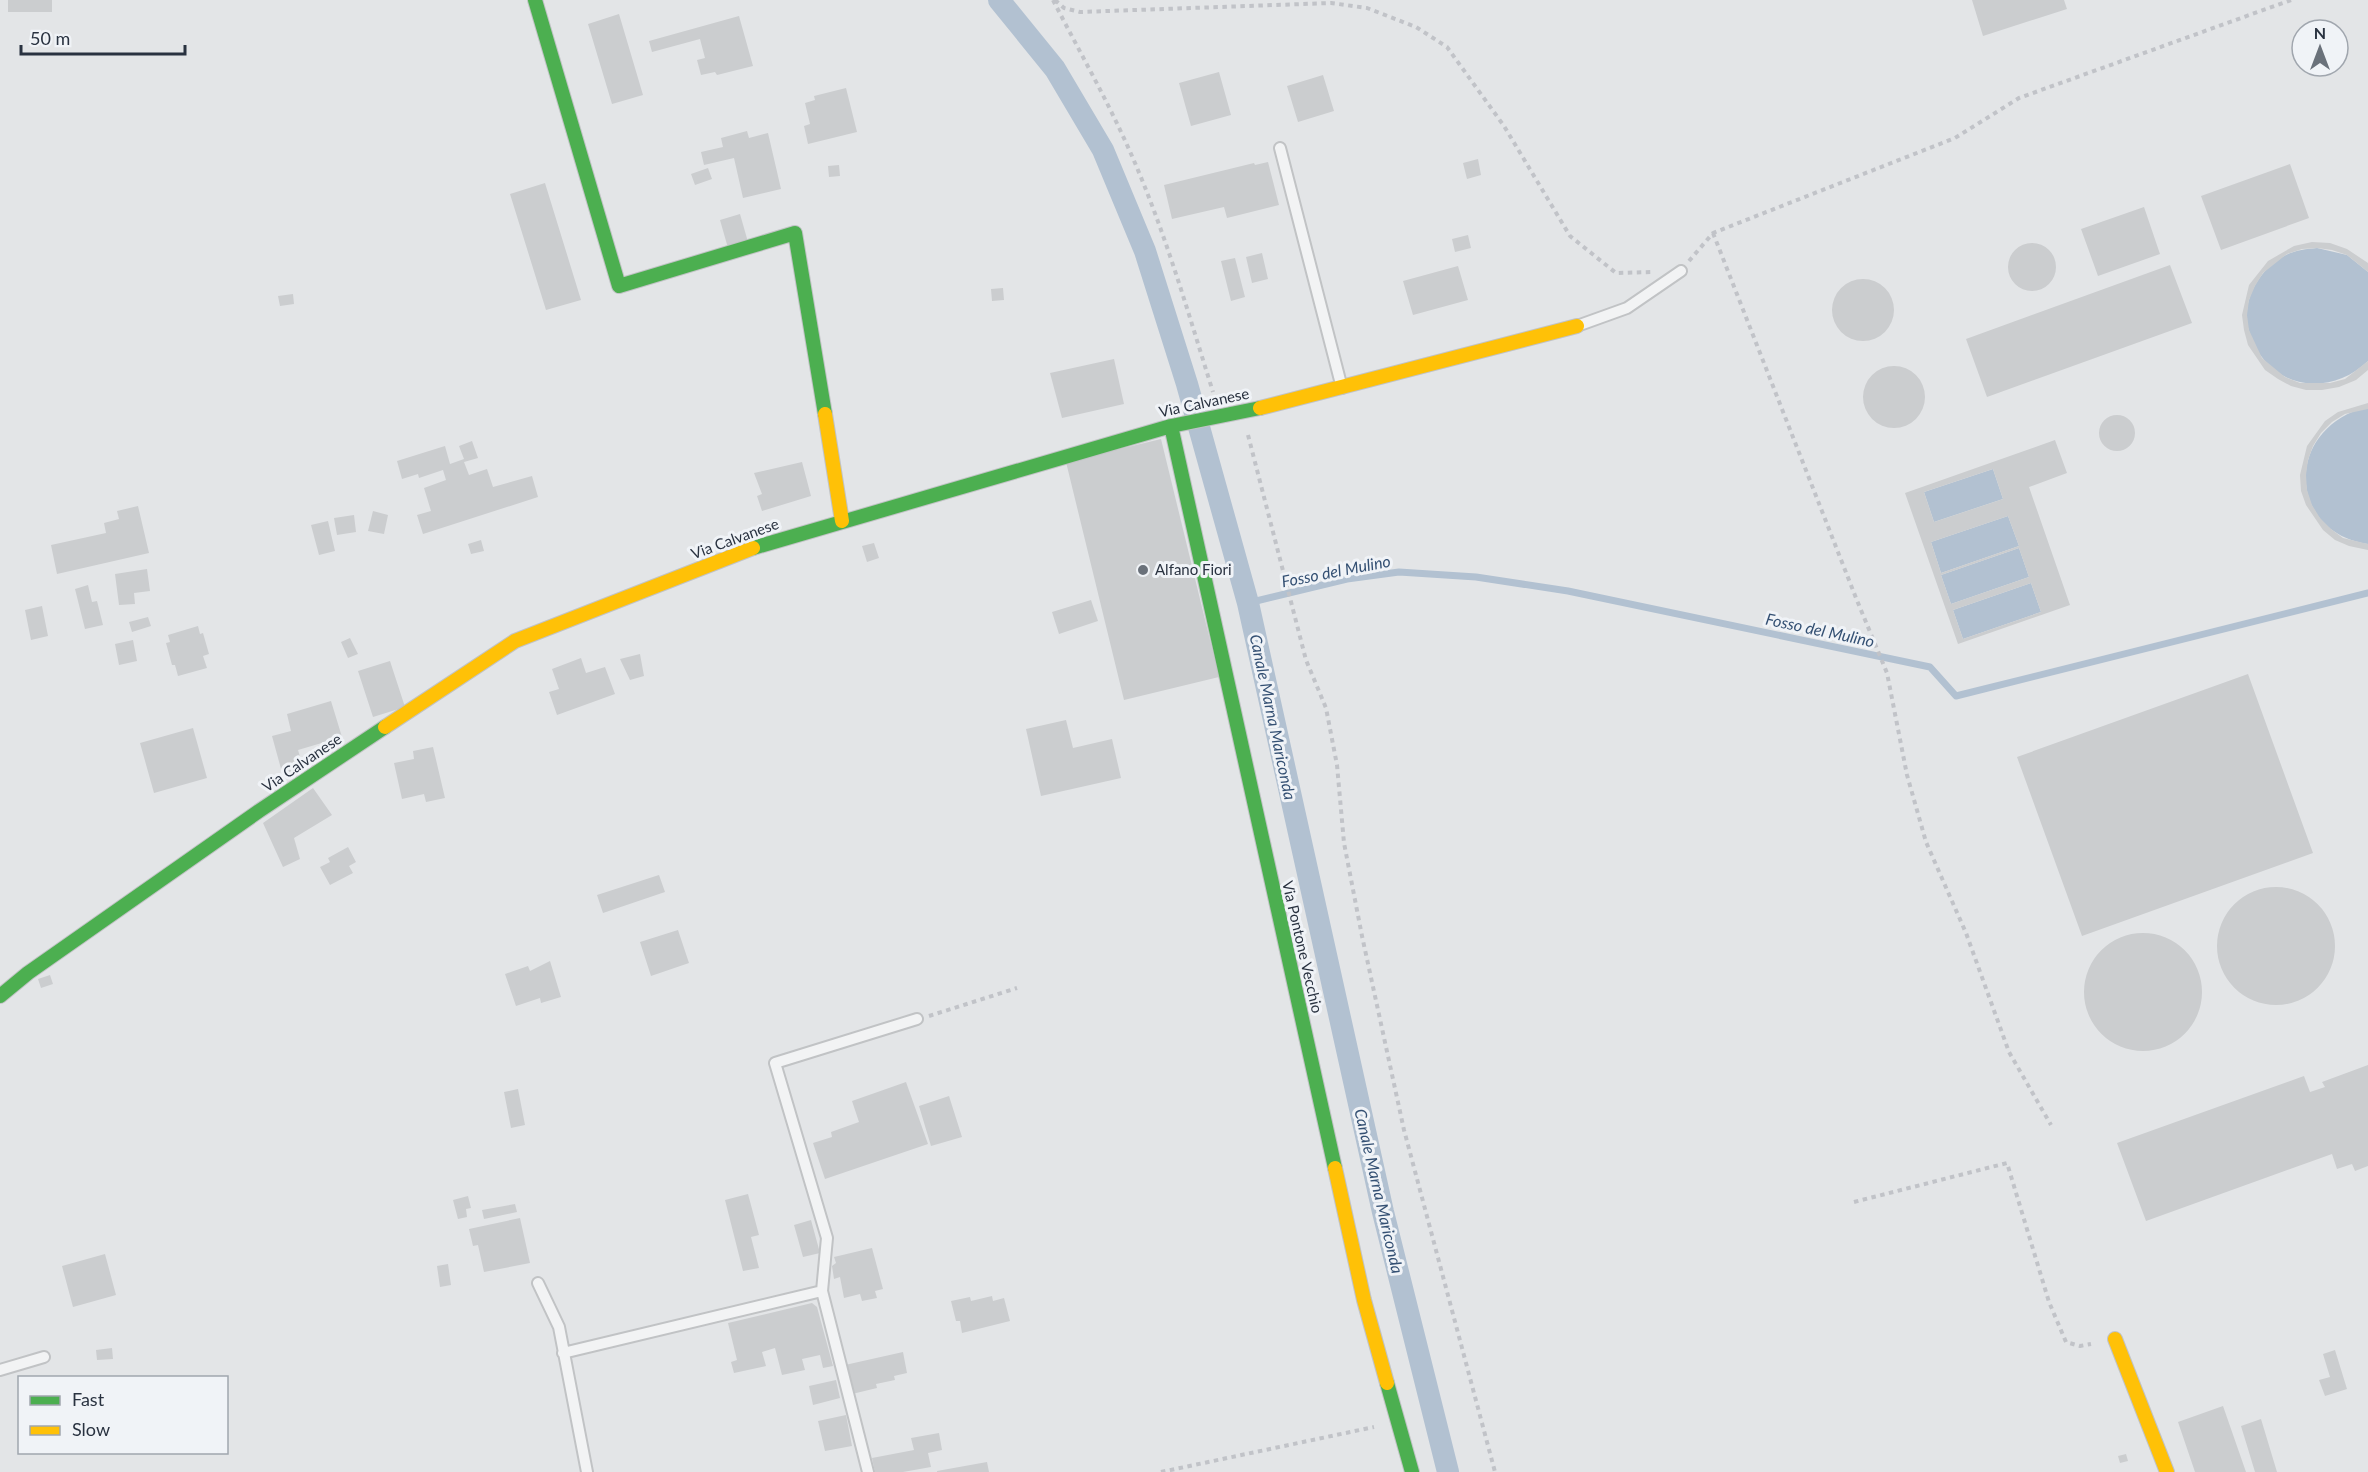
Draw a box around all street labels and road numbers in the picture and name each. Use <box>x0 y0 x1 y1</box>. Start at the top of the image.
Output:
street label: Via Calvanese <box>1157 384 1251 420</box>
street label: Via Calvanese <box>688 514 781 562</box>
street label: Via Calvanese <box>258 729 345 795</box>
street label: Via Pontone Vecchio <box>1279 879 1327 1015</box>

